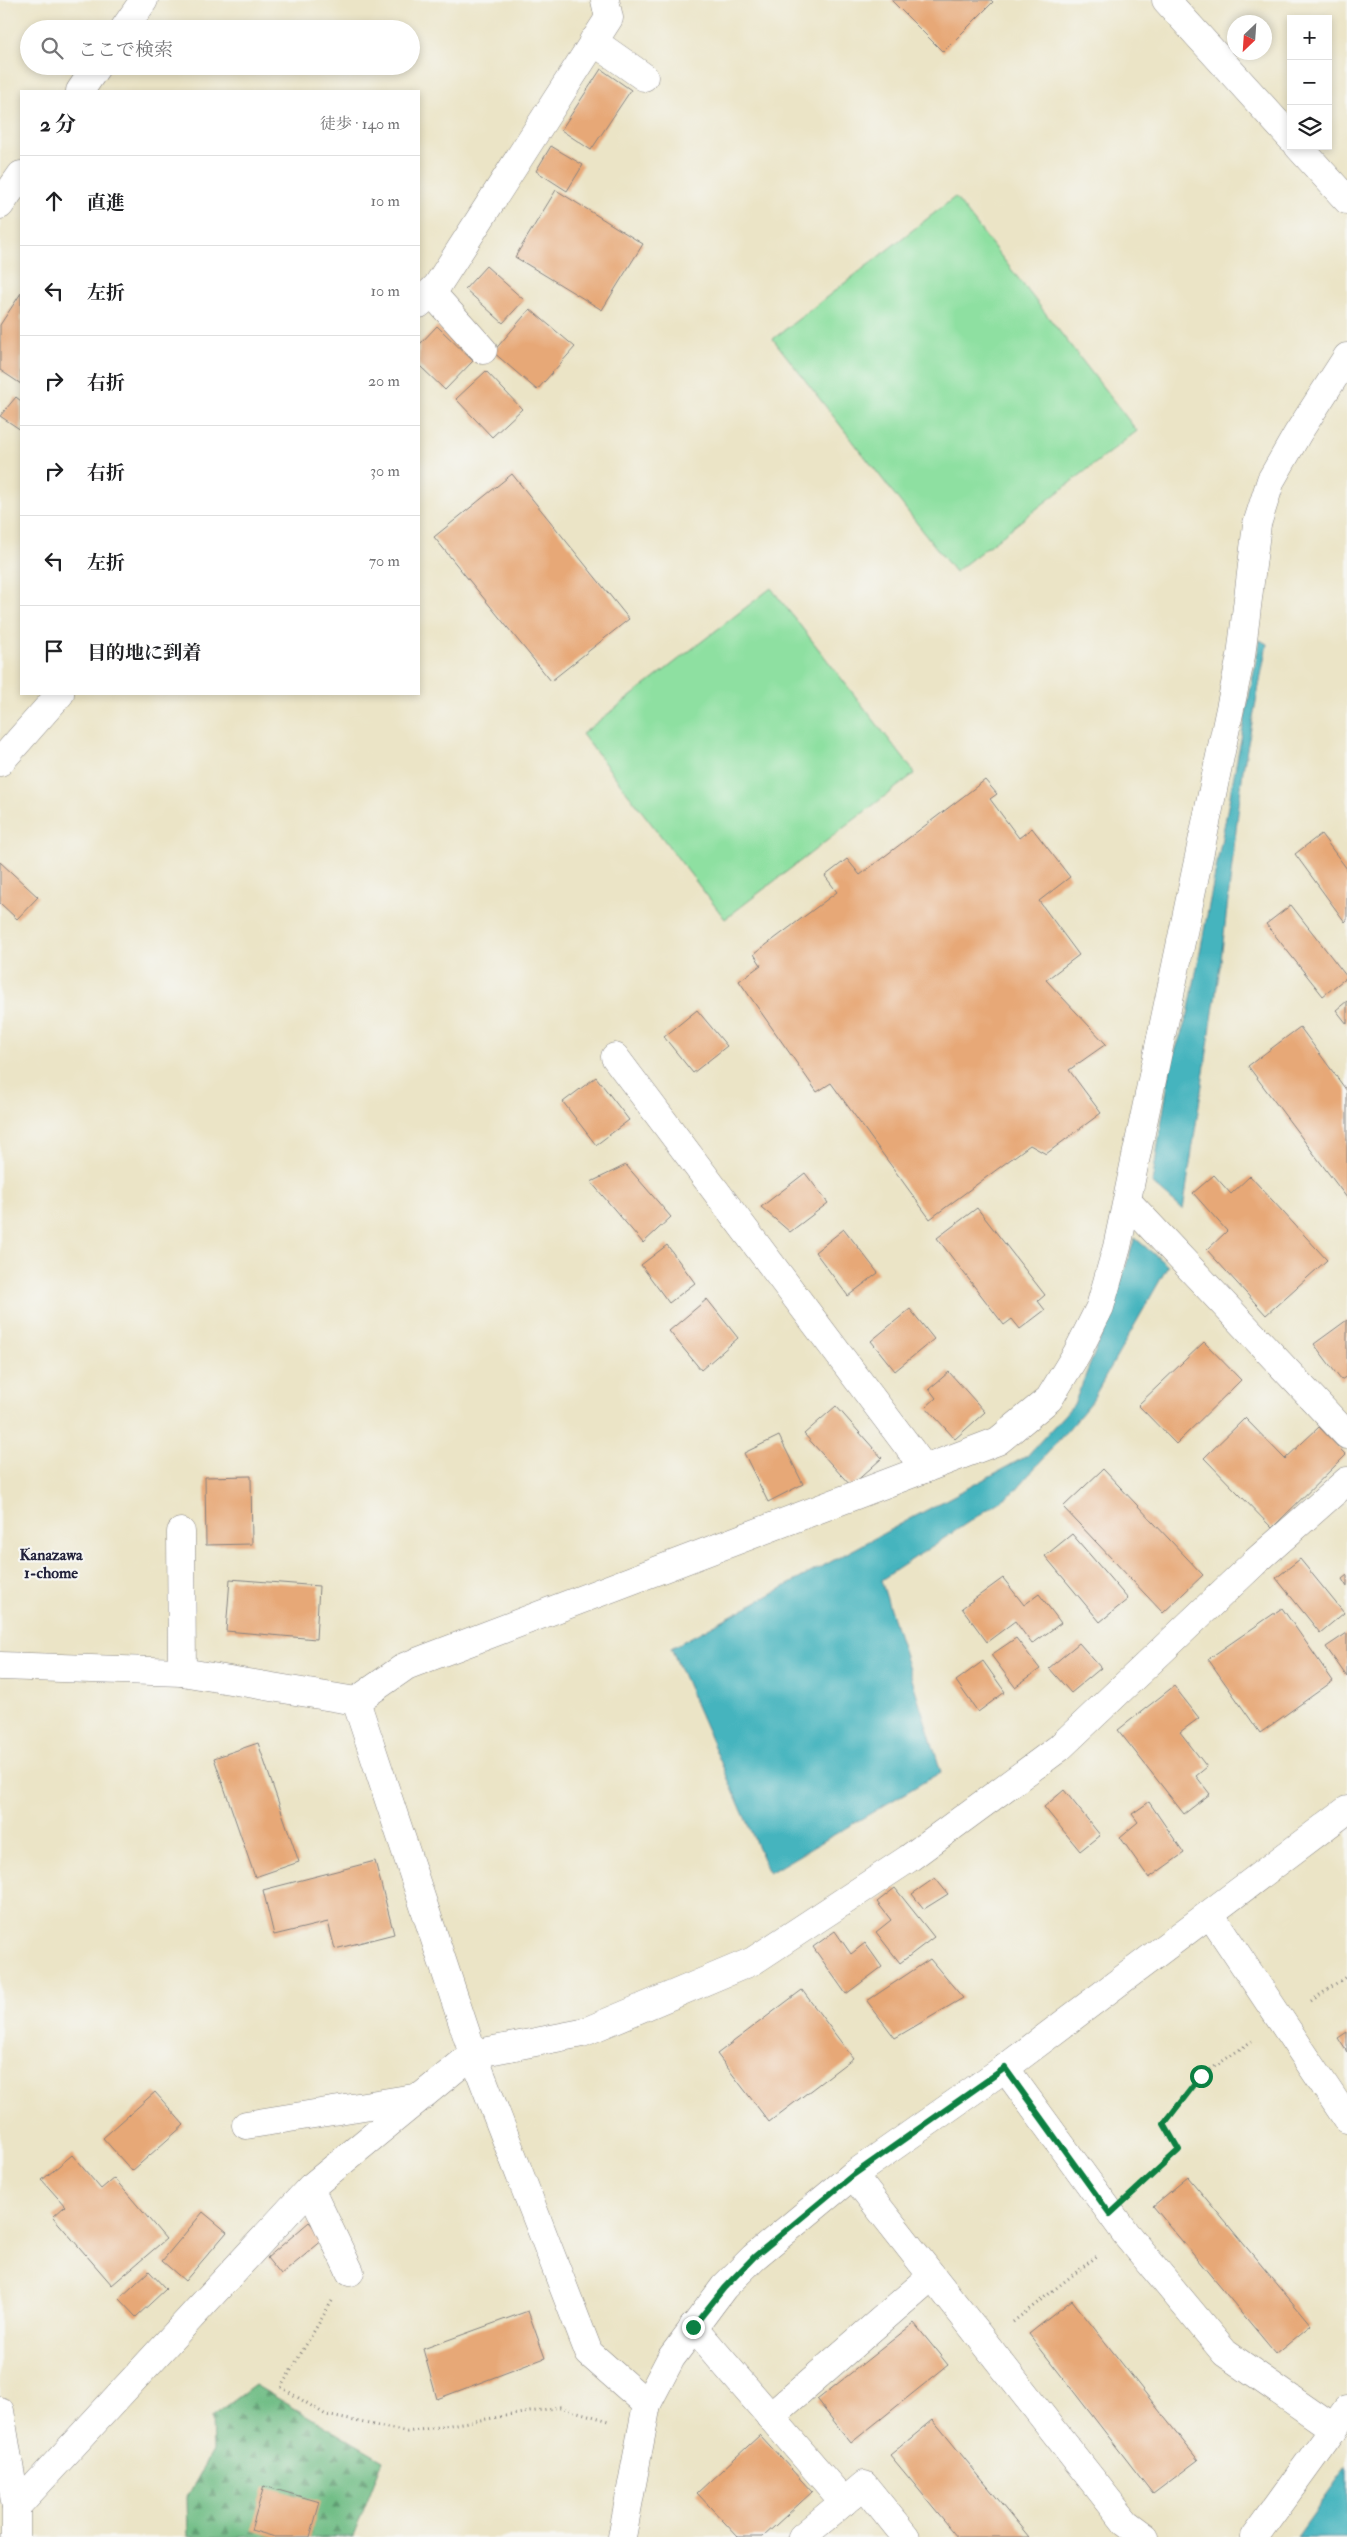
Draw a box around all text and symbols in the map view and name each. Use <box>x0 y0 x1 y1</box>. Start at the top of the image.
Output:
north arrow <box>1227 15 1272 60</box>
map controls <box>1287 15 1332 150</box>
button: + <box>1287 15 1332 60</box>
search box <box>20 20 420 75</box>
icon: search <box>38 34 66 62</box>
text: ここで検索 <box>78 38 173 62</box>
button: − <box>1287 60 1332 105</box>
button: layers <box>1287 105 1332 150</box>
text: 2 分 <box>40 111 76 138</box>
text: 徒歩 · 140 m <box>320 114 400 134</box>
icon: ahead <box>40 187 68 215</box>
text: 直進 <box>87 191 125 215</box>
text: 10 m <box>370 191 400 211</box>
icon: left <box>40 277 68 305</box>
text: 左折 <box>87 281 125 305</box>
text: 10 m <box>370 281 400 301</box>
icon: right <box>40 367 68 395</box>
text: 右折 <box>87 371 125 395</box>
text: 20 m <box>368 371 400 391</box>
icon: right <box>40 457 68 485</box>
text: 右折 <box>87 461 125 485</box>
text: 30 m <box>370 461 400 481</box>
icon: left <box>40 547 68 575</box>
text: 左折 <box>87 551 125 575</box>
text: 70 m <box>369 551 400 571</box>
icon: arrive <box>40 637 68 665</box>
text: 目的地に到着 <box>87 641 201 665</box>
district label: Kanazawa 1-chome <box>19 1545 83 1583</box>
route start <box>1190 2065 1213 2088</box>
route end <box>682 2316 705 2339</box>

